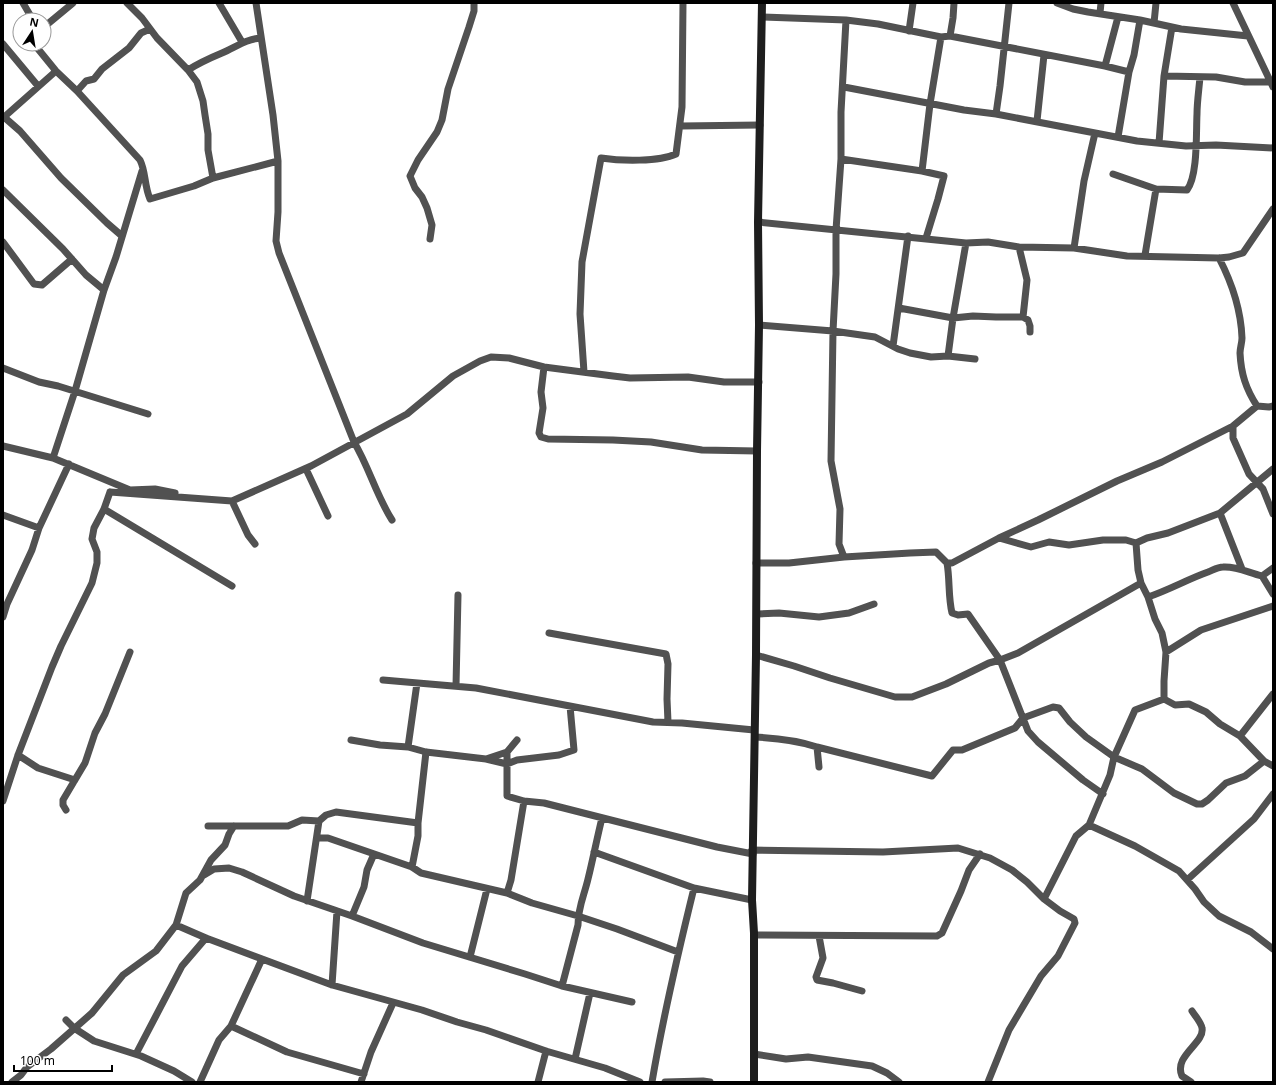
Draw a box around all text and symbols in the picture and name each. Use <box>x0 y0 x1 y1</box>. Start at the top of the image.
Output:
north arrow <box>12 12 52 52</box>
text: N <box>28 13 40 30</box>
scale bar <box>14 1047 112 1073</box>
text: 100 m <box>20 1052 55 1069</box>

